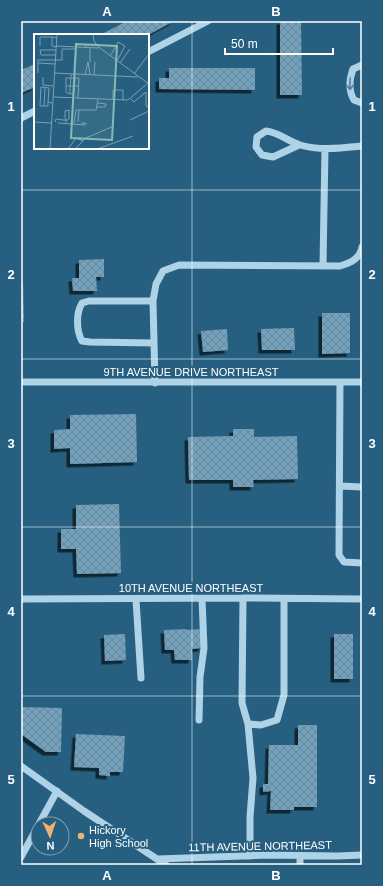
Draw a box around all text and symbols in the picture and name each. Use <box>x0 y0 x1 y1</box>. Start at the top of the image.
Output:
text: A <box>102 4 112 19</box>
text: B <box>271 4 281 19</box>
scale bar <box>225 30 333 56</box>
inset map <box>34 34 149 149</box>
text: 50 m <box>231 37 258 51</box>
one-way arrow <box>346 77 354 90</box>
text: 1 <box>7 99 15 114</box>
text: 1 <box>368 99 376 114</box>
text: 2 <box>7 267 15 282</box>
text: 2 <box>368 267 376 282</box>
street label: 9TH AVENUE DRIVE NORTHEAST <box>103 366 279 378</box>
text: 3 <box>7 436 15 451</box>
text: 3 <box>368 436 376 451</box>
street label: 10TH AVENUE NORTHEAST <box>119 582 264 594</box>
text: 4 <box>7 604 15 619</box>
text: 4 <box>368 604 376 619</box>
text: 5 <box>7 772 15 787</box>
text: 5 <box>368 772 376 787</box>
north arrow <box>30 816 70 856</box>
place label: Hickory High School <box>89 824 148 849</box>
marker: Hickory High School <box>76 831 86 841</box>
street label: 11TH AVENUE NORTHEAST <box>188 839 332 853</box>
text: N <box>46 840 55 852</box>
text: A <box>102 868 112 883</box>
text: B <box>271 868 281 883</box>

